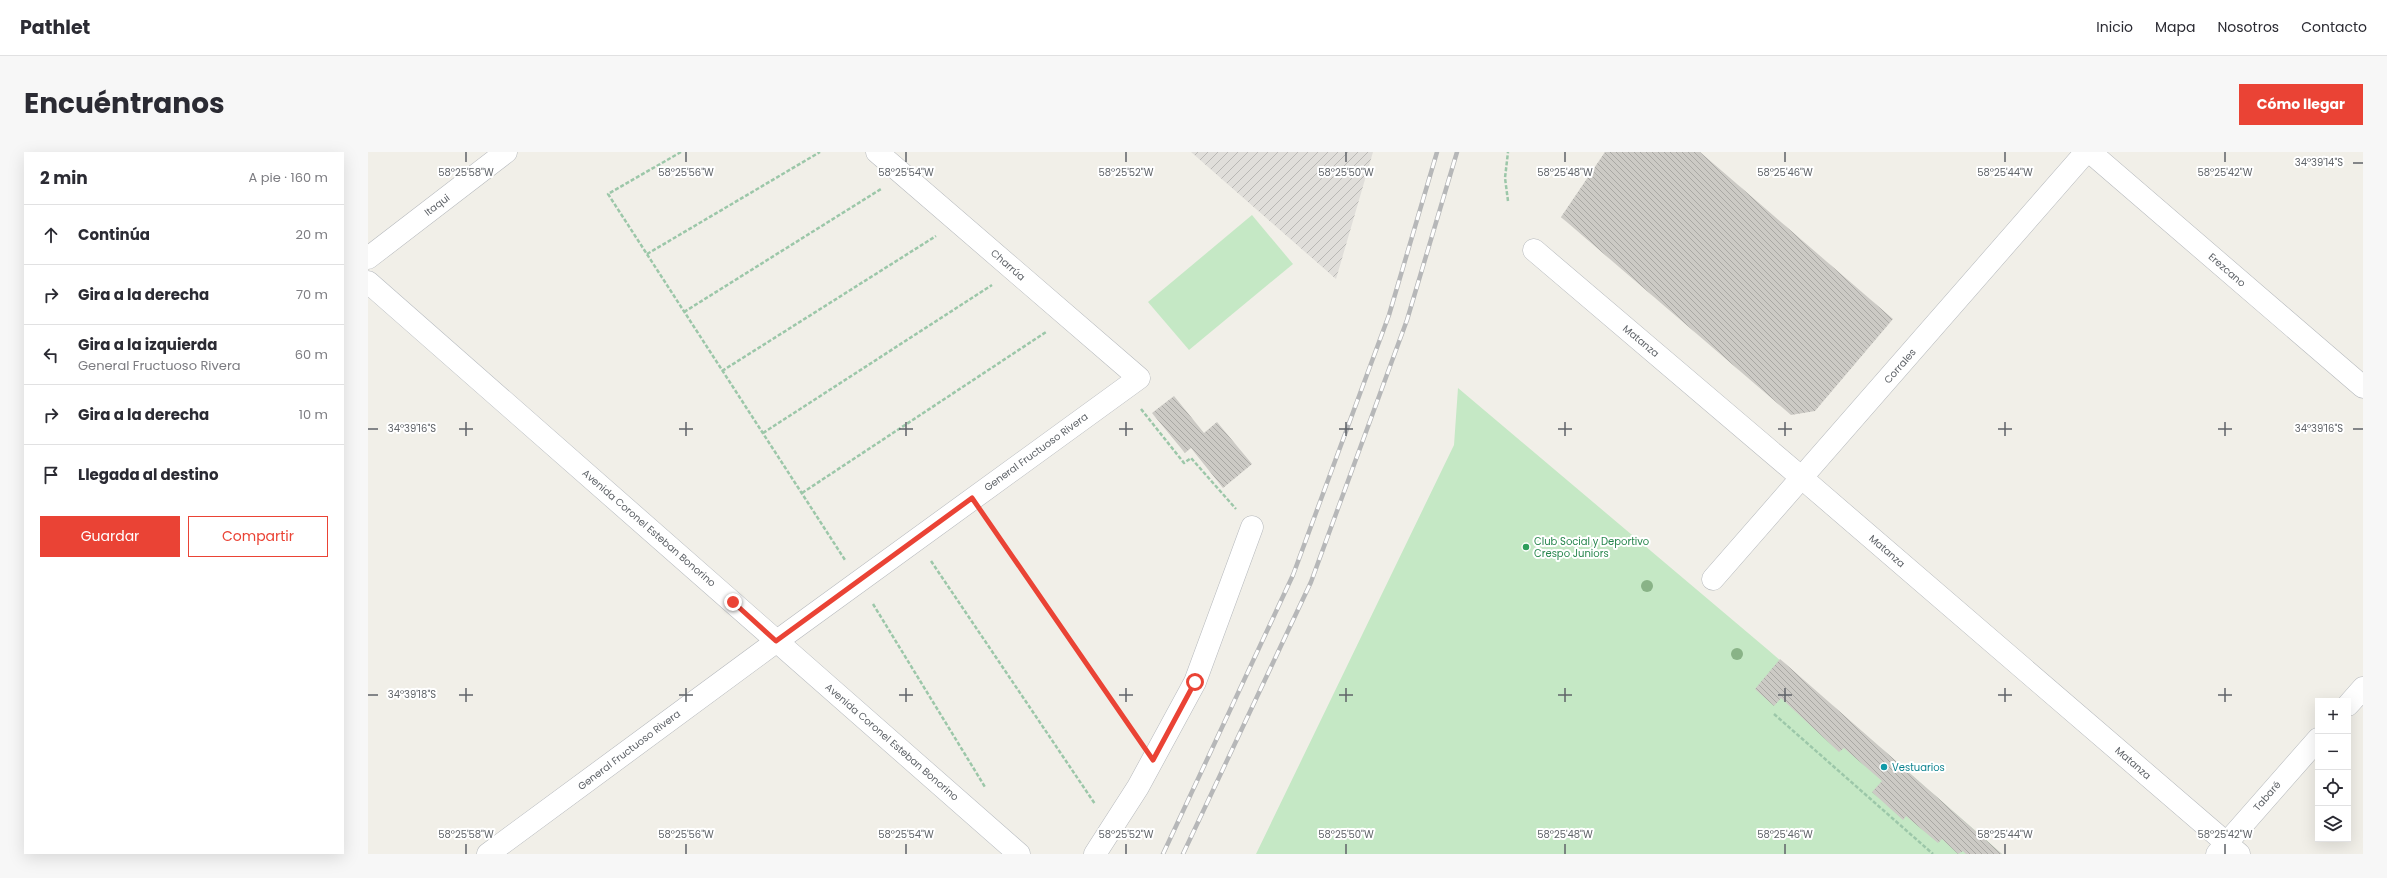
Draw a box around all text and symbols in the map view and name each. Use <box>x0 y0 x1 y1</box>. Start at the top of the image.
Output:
text: Pathlet <box>20 14 90 41</box>
text: Inicio <box>2096 17 2133 37</box>
text: Mapa <box>2155 17 2196 37</box>
text: Nosotros <box>2218 17 2279 37</box>
text: Contacto <box>2301 17 2367 37</box>
text: Encuéntranos <box>24 84 225 123</box>
button: Cómo llegar <box>2239 84 2363 125</box>
text: 34°39'14"S <box>2295 155 2343 170</box>
text: 58°25'58"W <box>438 165 494 180</box>
text: 58°25'56"W <box>658 165 714 180</box>
text: 58°25'54"W <box>878 165 934 180</box>
text: 58°25'52"W <box>1098 165 1154 180</box>
text: 58°25'50"W <box>1318 165 1374 180</box>
text: 58°25'48"W <box>1537 165 1593 180</box>
text: 58°25'46"W <box>1757 165 1813 180</box>
text: 58°25'44"W <box>1977 165 2033 180</box>
text: 58°25'42"W <box>2197 165 2253 180</box>
text: 2 min <box>40 166 88 190</box>
text: A pie · 160 m <box>249 168 328 187</box>
street label: Itaqui <box>421 190 453 220</box>
icon: ahead <box>40 224 62 246</box>
text: Continúa <box>78 224 150 245</box>
text: 20 m <box>295 225 328 244</box>
street label: Charrúa <box>987 246 1029 284</box>
street label: Erezcano <box>2205 249 2249 291</box>
icon: right <box>40 284 62 306</box>
text: Gira a la derecha <box>78 284 209 305</box>
text: 70 m <box>296 285 328 304</box>
street label: Matanza <box>1620 321 1662 361</box>
text: Gira a la izquierda <box>78 334 217 355</box>
icon: left <box>40 344 62 366</box>
text: 60 m <box>295 345 328 364</box>
street label: Corrales <box>1880 345 1920 387</box>
text: General Fructuoso Rivera <box>78 356 241 375</box>
icon: right <box>40 404 62 426</box>
text: Gira a la derecha <box>78 404 209 425</box>
text: 10 m <box>299 405 328 424</box>
street label: General Fructuoso Rivera <box>981 409 1091 495</box>
text: 34°39'16"S <box>388 421 436 436</box>
text: 34°39'16"S <box>2295 421 2343 436</box>
icon: arrive <box>40 464 62 486</box>
text: Llegada al destino <box>78 464 219 485</box>
street label: Avenida Coronel Esteban Bonorino <box>579 466 719 590</box>
button: Guardar <box>40 516 180 557</box>
button: Compartir <box>188 516 328 557</box>
street label: Matanza <box>1866 531 1908 571</box>
place label: Club Social y Deportivo Crespo Juniors <box>1534 534 1649 561</box>
marker: Club Social y Deportivo Crespo Juniors <box>1521 542 1531 552</box>
route end <box>724 593 742 611</box>
route start <box>1186 673 1204 691</box>
street label: Avenida Coronel Esteban Bonorino <box>822 680 962 804</box>
text: 34°39'18"S <box>388 687 436 702</box>
map controls <box>2315 698 2351 842</box>
button: + <box>2315 698 2351 734</box>
street label: General Fructuoso Rivera <box>575 706 683 794</box>
button: − <box>2315 734 2351 770</box>
street label: Matanza <box>2112 743 2154 783</box>
place label: Vestuarios <box>1892 760 1945 775</box>
marker: Vestuarios <box>1879 762 1889 772</box>
button: locate <box>2315 770 2351 806</box>
street label: Tabaré <box>2250 778 2284 814</box>
button: layers <box>2315 806 2351 842</box>
text: 58°25'58"W <box>438 827 494 842</box>
text: 58°25'56"W <box>658 827 714 842</box>
text: 58°25'54"W <box>878 827 934 842</box>
text: 58°25'52"W <box>1098 827 1154 842</box>
text: 58°25'50"W <box>1318 827 1374 842</box>
text: 58°25'48"W <box>1537 827 1593 842</box>
text: 58°25'46"W <box>1757 827 1813 842</box>
text: 58°25'44"W <box>1977 827 2033 842</box>
text: 58°25'42"W <box>2197 827 2253 842</box>

